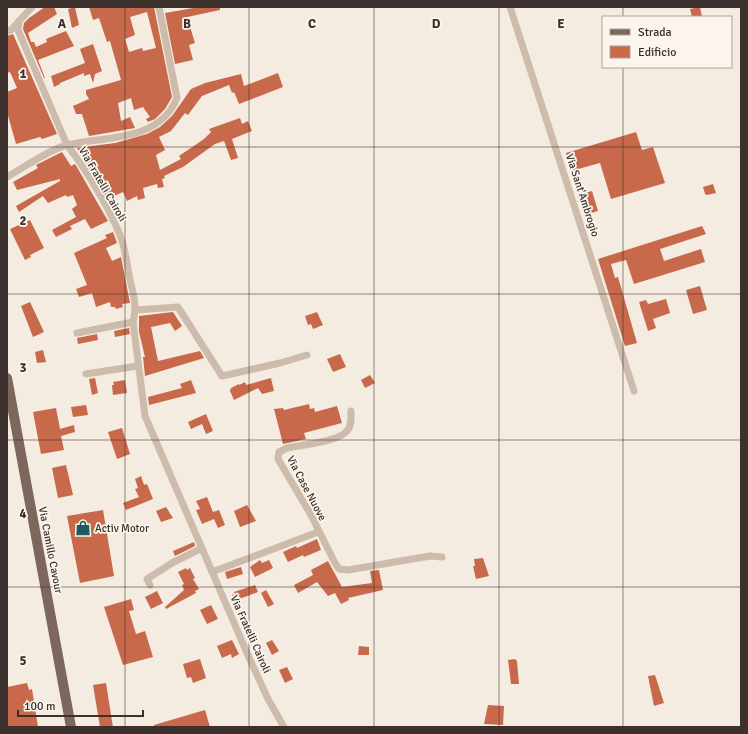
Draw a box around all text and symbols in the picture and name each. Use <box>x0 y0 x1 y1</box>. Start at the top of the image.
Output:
text: A <box>58 16 67 32</box>
text: B <box>183 16 191 32</box>
text: C <box>308 16 316 32</box>
text: D <box>432 16 441 32</box>
text: E <box>557 16 565 32</box>
legend <box>602 16 732 68</box>
text: Strada <box>638 25 672 40</box>
text: Edificio <box>638 45 676 60</box>
text: 1 <box>19 66 27 82</box>
street label: Via Fratelli Cairoli <box>76 145 129 224</box>
street label: Via Sant'Ambrogio <box>563 152 602 239</box>
text: 2 <box>19 213 27 229</box>
text: 3 <box>19 360 27 376</box>
street label: Via Case Nuove <box>284 454 329 523</box>
text: 4 <box>19 506 27 522</box>
street label: Via Camillo Cavour <box>36 506 65 595</box>
shop icon: Activ Motor <box>74 519 92 537</box>
place label: Activ Motor <box>95 522 149 535</box>
street label: Via Fratelli Cairoli <box>228 593 274 675</box>
text: 5 <box>19 653 27 669</box>
scale bar <box>18 692 143 718</box>
text: 100 m <box>24 699 56 714</box>

